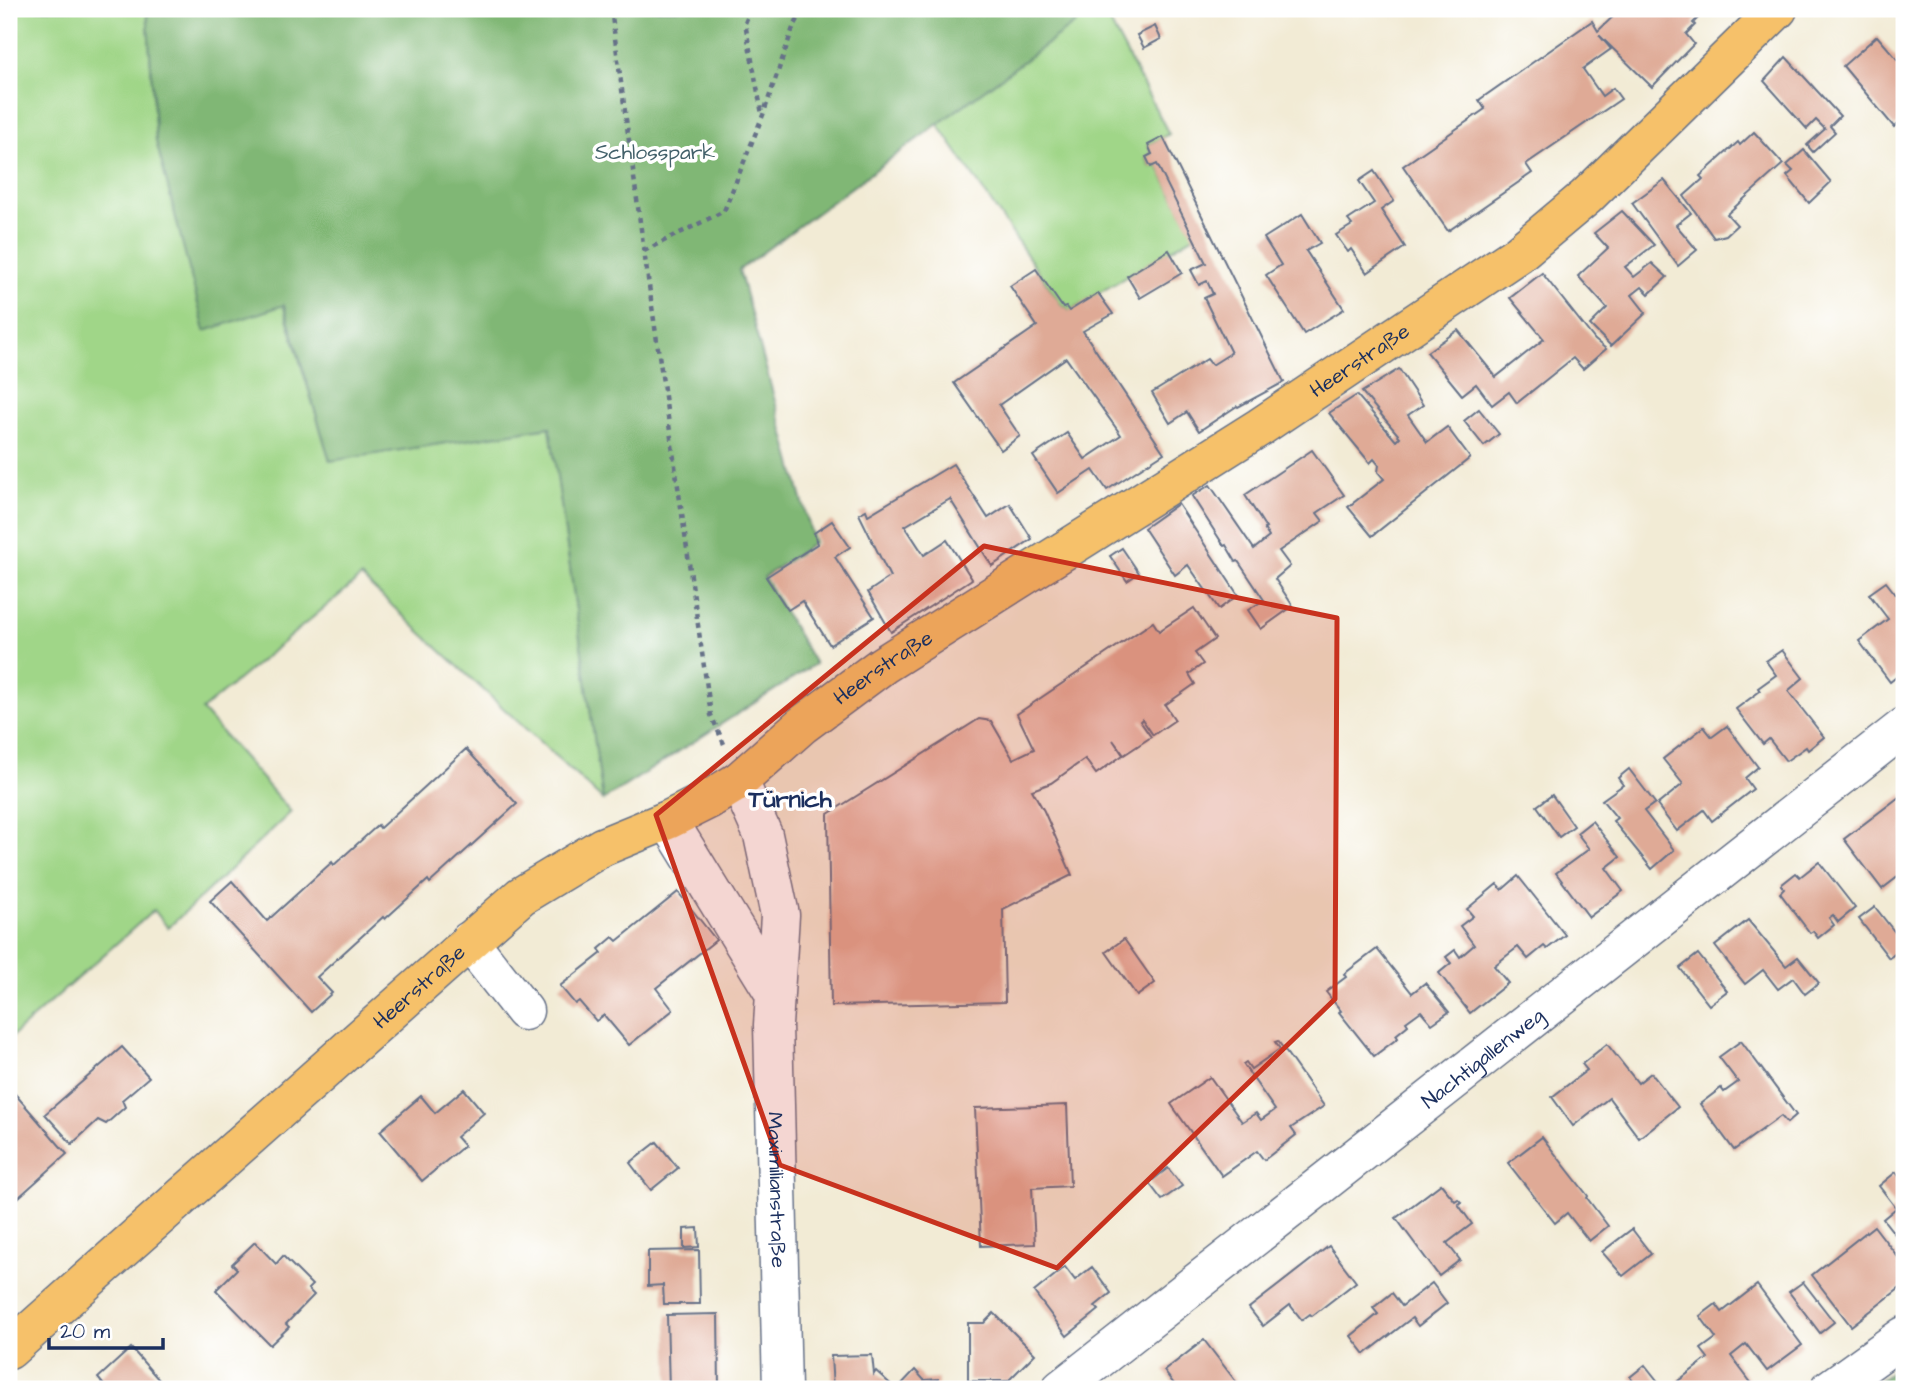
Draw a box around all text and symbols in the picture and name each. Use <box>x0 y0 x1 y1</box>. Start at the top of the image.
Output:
park label: Schlosspark <box>595 138 715 168</box>
street label: Heerstraße <box>1304 316 1415 404</box>
street label: Heerstraße <box>827 623 938 712</box>
district label: Türnich <box>747 783 833 817</box>
street label: Heerstraße <box>366 938 472 1035</box>
street label: Nachtigallenweg <box>1415 1001 1551 1115</box>
street label: Maximilianstraße <box>761 1112 793 1268</box>
scale bar <box>49 1307 163 1351</box>
text: 20 m <box>60 1317 111 1346</box>

